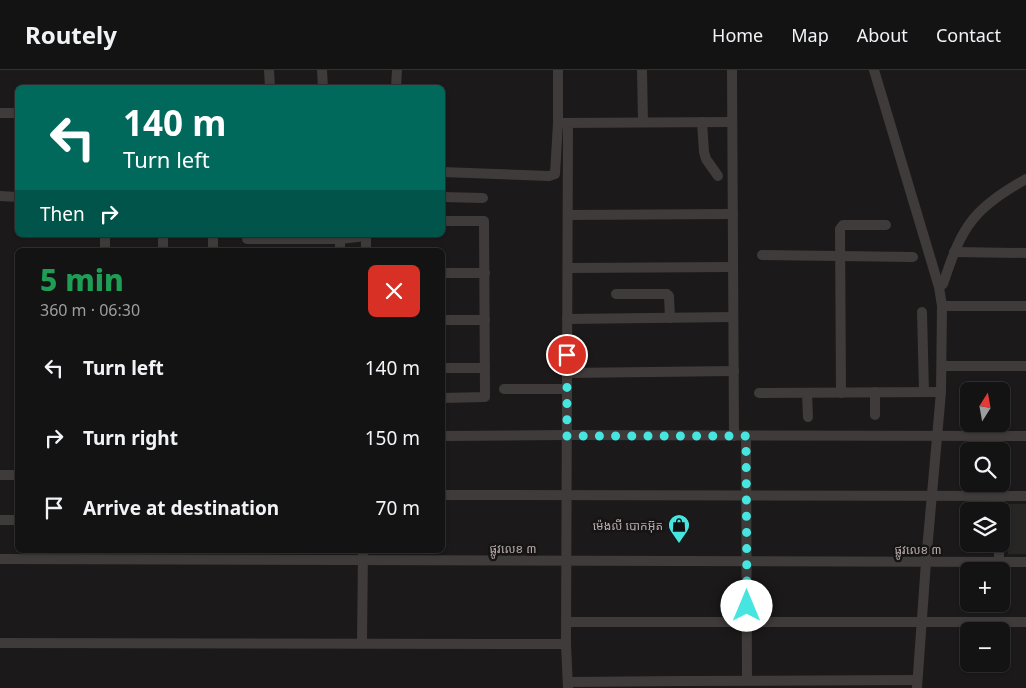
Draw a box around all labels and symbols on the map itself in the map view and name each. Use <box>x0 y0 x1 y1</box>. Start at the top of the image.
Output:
pin <box>546 334 588 376</box>
north arrow <box>960 382 1010 432</box>
shop icon: ម៉េងលី បោកអ៊ុត <box>667 513 691 544</box>
place label: ម៉េងលី បោកអ៊ុត <box>593 517 663 534</box>
street label: ផ្លូវលេខ ៣ <box>489 540 537 559</box>
street label: ផ្លូវលេខ ៣ <box>894 541 942 560</box>
position arrow <box>720 579 772 631</box>

